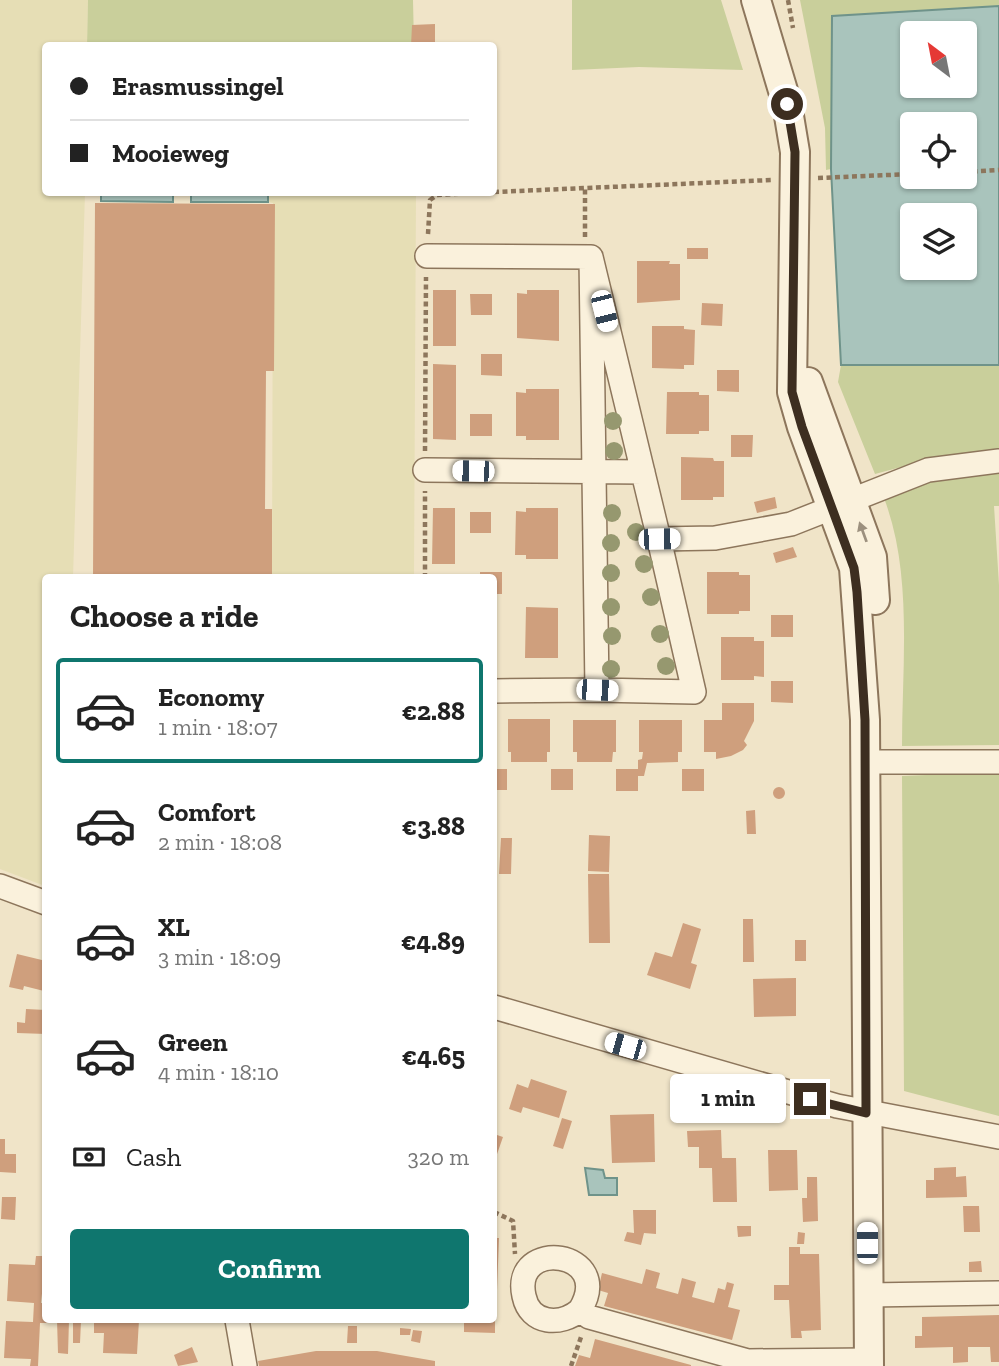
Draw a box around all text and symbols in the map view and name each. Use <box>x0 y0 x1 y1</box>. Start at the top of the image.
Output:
north arrow <box>900 21 976 98</box>
map controls <box>900 21 977 280</box>
text: Erasmussingel <box>112 70 284 102</box>
route start <box>771 88 803 120</box>
button: locate <box>900 112 977 189</box>
text: Mooieweg <box>112 137 229 169</box>
button: layers <box>900 203 977 280</box>
car <box>589 288 620 334</box>
car <box>452 460 495 482</box>
one-way arrow <box>857 521 868 542</box>
car <box>638 528 681 550</box>
text: Choose a ride <box>70 597 258 635</box>
icon: car <box>74 679 137 742</box>
car <box>576 679 619 701</box>
text: Economy <box>158 681 264 713</box>
text: €2.88 <box>402 695 465 727</box>
text: 1 min · 18:07 <box>158 713 278 741</box>
icon: car <box>74 794 137 857</box>
text: Comfort <box>158 796 255 828</box>
text: €3.88 <box>402 810 465 842</box>
text: 2 min · 18:08 <box>158 828 282 856</box>
icon: car <box>74 909 137 972</box>
text: XL <box>158 911 190 943</box>
text: €4.89 <box>401 925 465 957</box>
text: 3 min · 18:09 <box>158 943 281 971</box>
icon: car <box>74 1024 137 1087</box>
text: Green <box>158 1026 228 1058</box>
car <box>602 1030 649 1062</box>
text: €4.65 <box>402 1040 465 1072</box>
text: 4 min · 18:10 <box>158 1058 279 1086</box>
callout: 1 min <box>670 1074 786 1124</box>
route end <box>794 1083 826 1115</box>
text: 1 min <box>701 1084 755 1112</box>
icon: cash <box>70 1138 108 1176</box>
text: Cash <box>126 1141 181 1173</box>
text: 320 m <box>408 1143 469 1171</box>
car <box>857 1222 878 1264</box>
button: Confirm <box>70 1229 469 1309</box>

